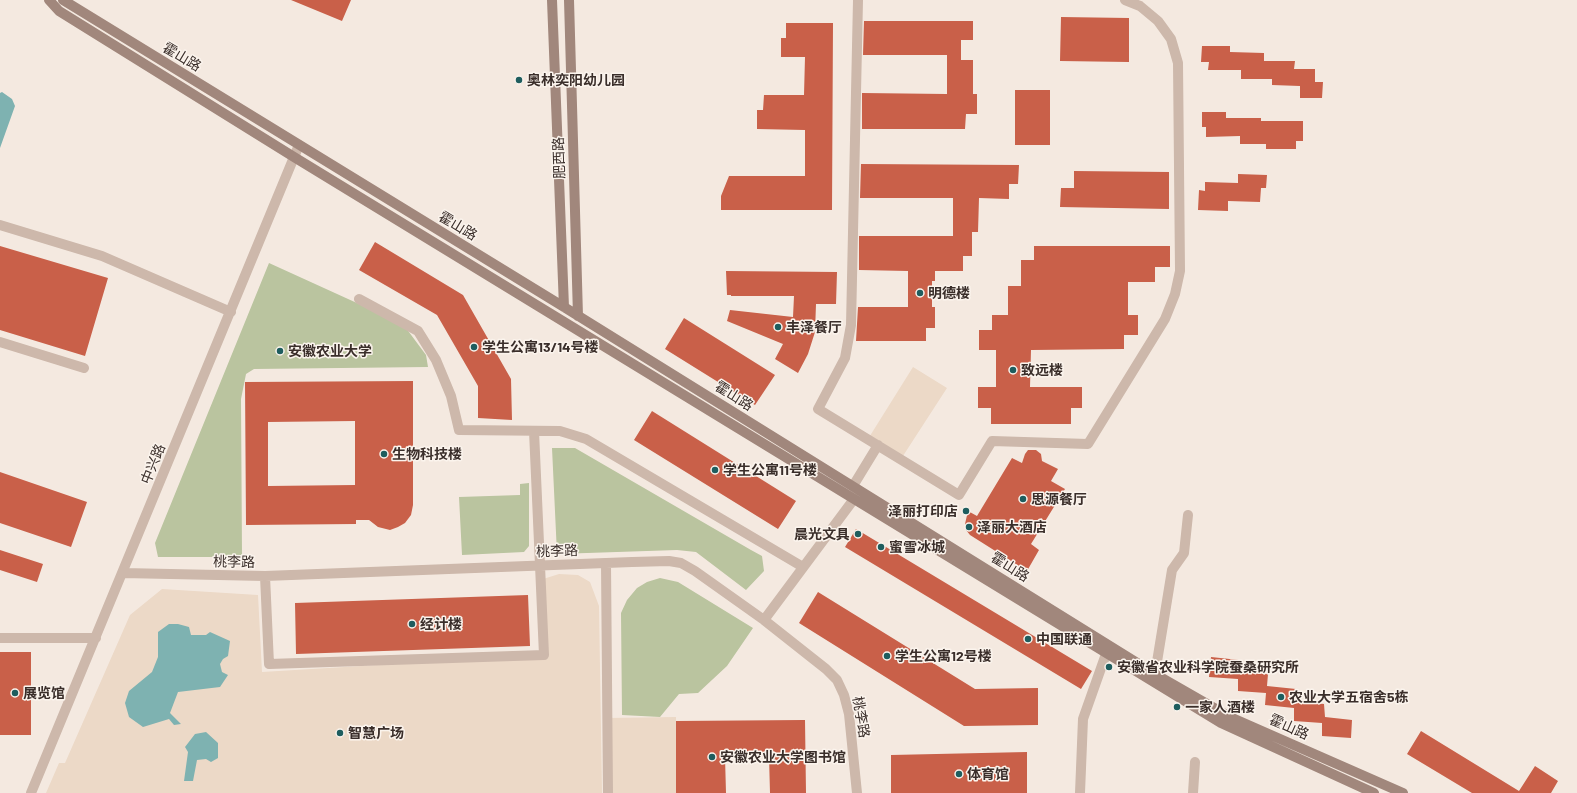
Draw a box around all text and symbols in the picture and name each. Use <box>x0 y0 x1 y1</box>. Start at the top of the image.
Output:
street label: 霍山路 <box>160 39 204 75</box>
place label: 奥林奕阳幼儿园 <box>527 72 625 88</box>
marker: 奥林奕阳幼儿园 <box>514 75 524 85</box>
street label: 肥西路 <box>550 137 568 179</box>
street label: 霍山路 <box>436 208 480 244</box>
place label: 明德楼 <box>928 285 970 301</box>
marker: 明德楼 <box>915 288 925 298</box>
place label: 丰泽餐厅 <box>786 319 842 335</box>
marker: 丰泽餐厅 <box>773 322 783 332</box>
place label: 学生公寓13/14号楼 <box>482 339 599 355</box>
marker: 学生公寓13/14号楼 <box>469 342 479 352</box>
place label: 安徽农业大学 <box>288 343 372 359</box>
marker: 安徽农业大学 <box>275 346 285 356</box>
place label: 致远楼 <box>1021 362 1063 378</box>
marker: 致远楼 <box>1008 365 1018 375</box>
street label: 霍山路 <box>712 378 756 414</box>
street label: 中兴路 <box>137 441 169 487</box>
place label: 生物科技楼 <box>392 446 462 462</box>
marker: 生物科技楼 <box>379 449 389 459</box>
place label: 学生公寓11号楼 <box>723 462 817 478</box>
marker: 学生公寓11号楼 <box>710 465 720 475</box>
place label: 思源餐厅 <box>1031 491 1087 507</box>
marker: 思源餐厅 <box>1018 494 1028 504</box>
place label: 泽丽打印店 <box>888 503 958 519</box>
marker: 泽丽打印店 <box>961 506 971 516</box>
place label: 泽丽大酒店 <box>977 519 1047 535</box>
marker: 泽丽大酒店 <box>964 522 974 532</box>
place label: 晨光文具 <box>794 526 850 542</box>
marker: 晨光文具 <box>853 529 863 539</box>
place label: 蜜雪冰城 <box>889 539 945 555</box>
street label: 桃李路 <box>536 542 578 560</box>
marker: 蜜雪冰城 <box>876 542 886 552</box>
street label: 霍山路 <box>988 549 1032 585</box>
street label: 桃李路 <box>213 553 255 571</box>
place label: 经计楼 <box>420 616 462 632</box>
marker: 经计楼 <box>407 619 417 629</box>
place label: 中国联通 <box>1036 631 1092 647</box>
marker: 中国联通 <box>1023 634 1033 644</box>
place label: 学生公寓12号楼 <box>895 648 992 664</box>
marker: 学生公寓12号楼 <box>882 651 892 661</box>
place label: 安徽省农业科学院蚕桑研究所 <box>1117 659 1299 675</box>
marker: 安徽省农业科学院蚕桑研究所 <box>1104 662 1114 672</box>
place label: 展览馆 <box>23 685 65 701</box>
marker: 展览馆 <box>10 688 20 698</box>
place label: 农业大学五宿舍5栋 <box>1289 689 1409 705</box>
marker: 农业大学五宿舍5栋 <box>1276 692 1286 702</box>
street label: 桃李路 <box>849 695 873 739</box>
place label: 一家人酒楼 <box>1185 699 1255 715</box>
marker: 一家人酒楼 <box>1172 702 1182 712</box>
street label: 霍山路 <box>1266 711 1312 743</box>
place label: 智慧广场 <box>348 725 404 741</box>
marker: 智慧广场 <box>335 728 345 738</box>
place label: 安徽农业大学图书馆 <box>720 749 846 765</box>
marker: 安徽农业大学图书馆 <box>707 752 717 762</box>
place label: 体育馆 <box>967 766 1009 782</box>
marker: 体育馆 <box>954 769 964 779</box>

